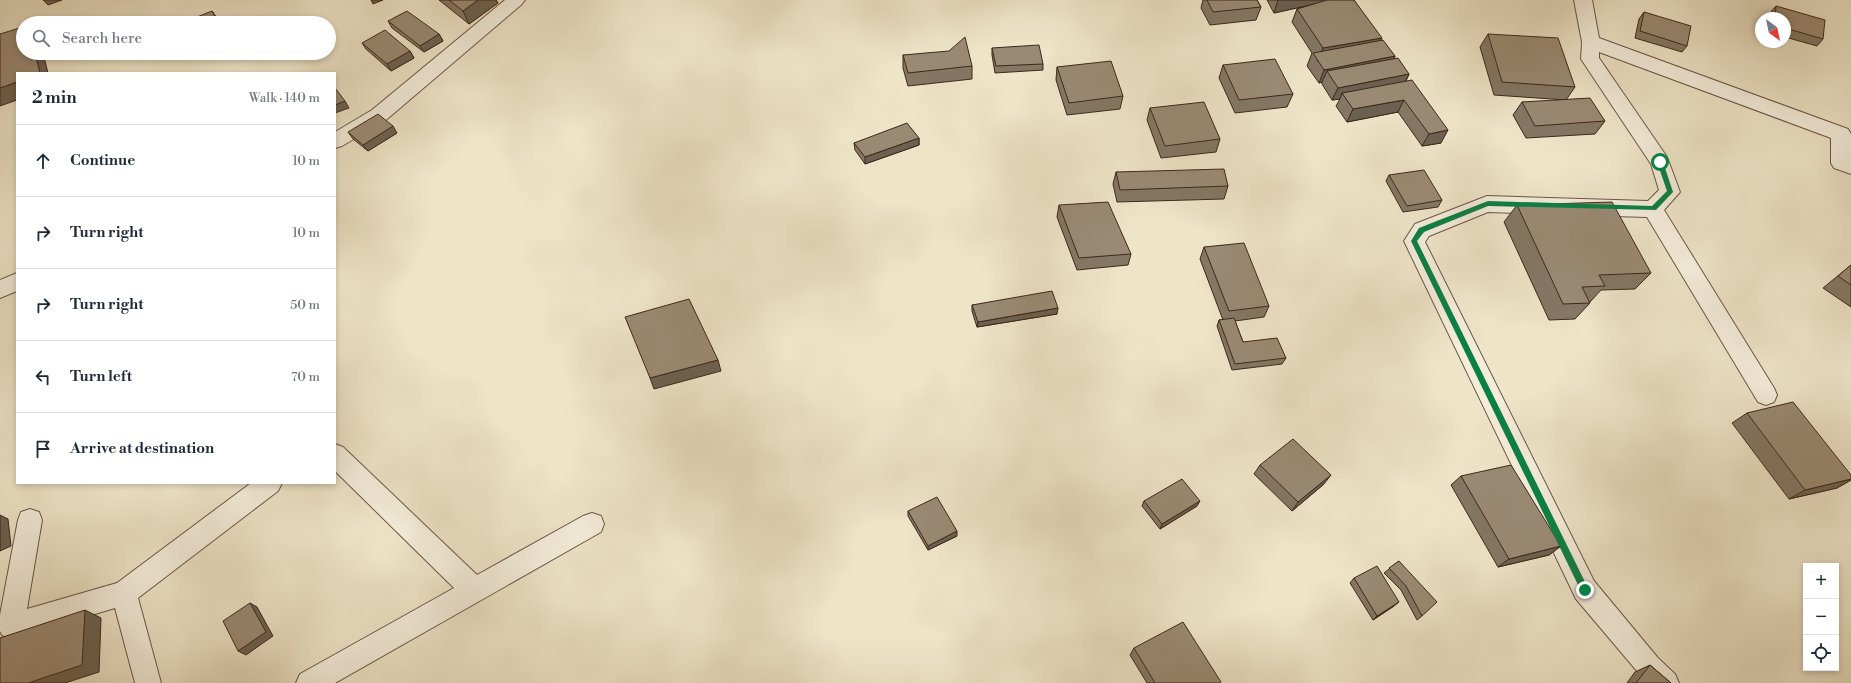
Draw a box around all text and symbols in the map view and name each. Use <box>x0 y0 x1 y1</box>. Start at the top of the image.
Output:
north arrow <box>1755 12 1791 48</box>
search box <box>16 16 336 60</box>
icon: search <box>30 27 52 49</box>
text: Search here <box>62 29 142 48</box>
text: 2 min <box>32 87 77 109</box>
text: Walk · 140 m <box>249 90 320 106</box>
icon: ahead <box>32 150 54 172</box>
text: Continue <box>70 151 135 170</box>
text: 10 m <box>292 153 320 169</box>
route start <box>1651 153 1669 171</box>
icon: right <box>32 222 54 244</box>
text: Turn right <box>70 223 144 242</box>
text: 10 m <box>292 225 320 241</box>
icon: right <box>32 294 54 316</box>
text: Turn right <box>70 295 144 314</box>
text: 50 m <box>290 297 320 313</box>
icon: left <box>32 366 54 388</box>
text: Turn left <box>70 367 132 386</box>
text: 70 m <box>291 369 320 385</box>
icon: arrive <box>32 438 54 460</box>
text: Arrive at destination <box>70 439 214 458</box>
map controls <box>1803 563 1839 671</box>
button: + <box>1803 563 1839 599</box>
route end <box>1576 581 1594 599</box>
button: − <box>1803 599 1839 635</box>
button: locate <box>1803 635 1839 671</box>

